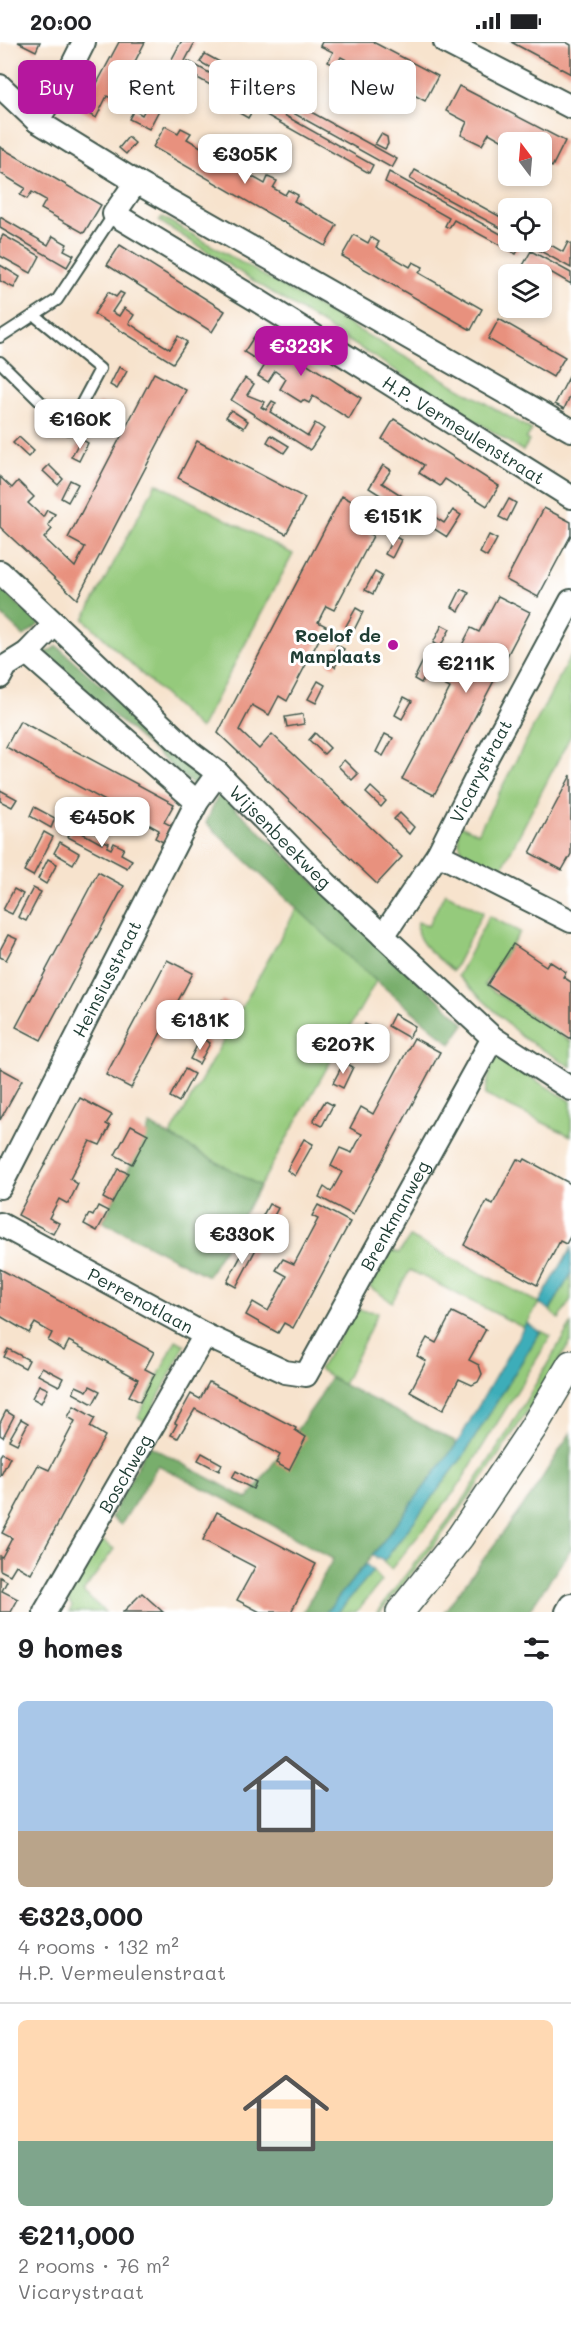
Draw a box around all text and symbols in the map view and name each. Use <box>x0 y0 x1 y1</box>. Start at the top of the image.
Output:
text: 20:00 <box>30 7 92 36</box>
chip: Buy <box>18 60 96 114</box>
chip: Rent <box>108 60 197 114</box>
chip: Filters <box>209 60 317 114</box>
chip: New <box>329 60 416 114</box>
north arrow <box>498 132 552 186</box>
map controls <box>498 132 552 318</box>
pin: €305K <box>203 134 287 185</box>
text: €305K <box>212 140 278 166</box>
button: locate <box>498 198 552 252</box>
button: layers <box>498 264 552 318</box>
pin: €323K <box>259 326 343 377</box>
text: €323K <box>269 332 333 358</box>
street label: H.P. Vermeulenstraat <box>378 370 550 490</box>
pin: €160K <box>38 399 122 450</box>
text: €160K <box>48 405 112 431</box>
pin: €151K <box>351 496 435 547</box>
text: €151K <box>364 502 422 528</box>
place label: Roelof de Manplaats <box>290 623 381 668</box>
marker: Roelof de Manplaats <box>386 638 400 652</box>
pin: €211K <box>424 643 508 694</box>
text: €211K <box>437 649 495 675</box>
street label: Vicarystraat <box>444 715 517 827</box>
street label: Wijsenbeekweg <box>224 780 337 894</box>
pin: €450K <box>60 797 144 848</box>
text: €450K <box>69 803 135 829</box>
street label: Heinsiusstraat <box>67 916 147 1041</box>
pin: €181K <box>158 1000 242 1051</box>
text: €181K <box>170 1006 230 1032</box>
pin: €207K <box>301 1024 385 1075</box>
text: €207K <box>311 1030 375 1056</box>
street label: Brenkmanweg <box>354 1156 435 1275</box>
pin: €330K <box>200 1214 284 1265</box>
text: €330K <box>209 1220 275 1246</box>
street label: Perrenotlaan <box>84 1262 198 1339</box>
street label: Boschweg <box>93 1430 157 1517</box>
text: 9 homes <box>18 1631 123 1665</box>
icon: filters <box>520 1632 553 1665</box>
icon: home <box>232 1740 340 1848</box>
text: €323,000 <box>18 1899 143 1933</box>
text: 4 rooms · 132 m² <box>18 1933 179 1959</box>
text: H.P. Vermeulenstraat <box>18 1959 226 1985</box>
icon: home <box>232 2059 340 2167</box>
text: €211,000 <box>18 2218 135 2252</box>
text: 2 rooms · 76 m² <box>18 2252 170 2278</box>
text: Vicarystraat <box>18 2278 144 2304</box>

